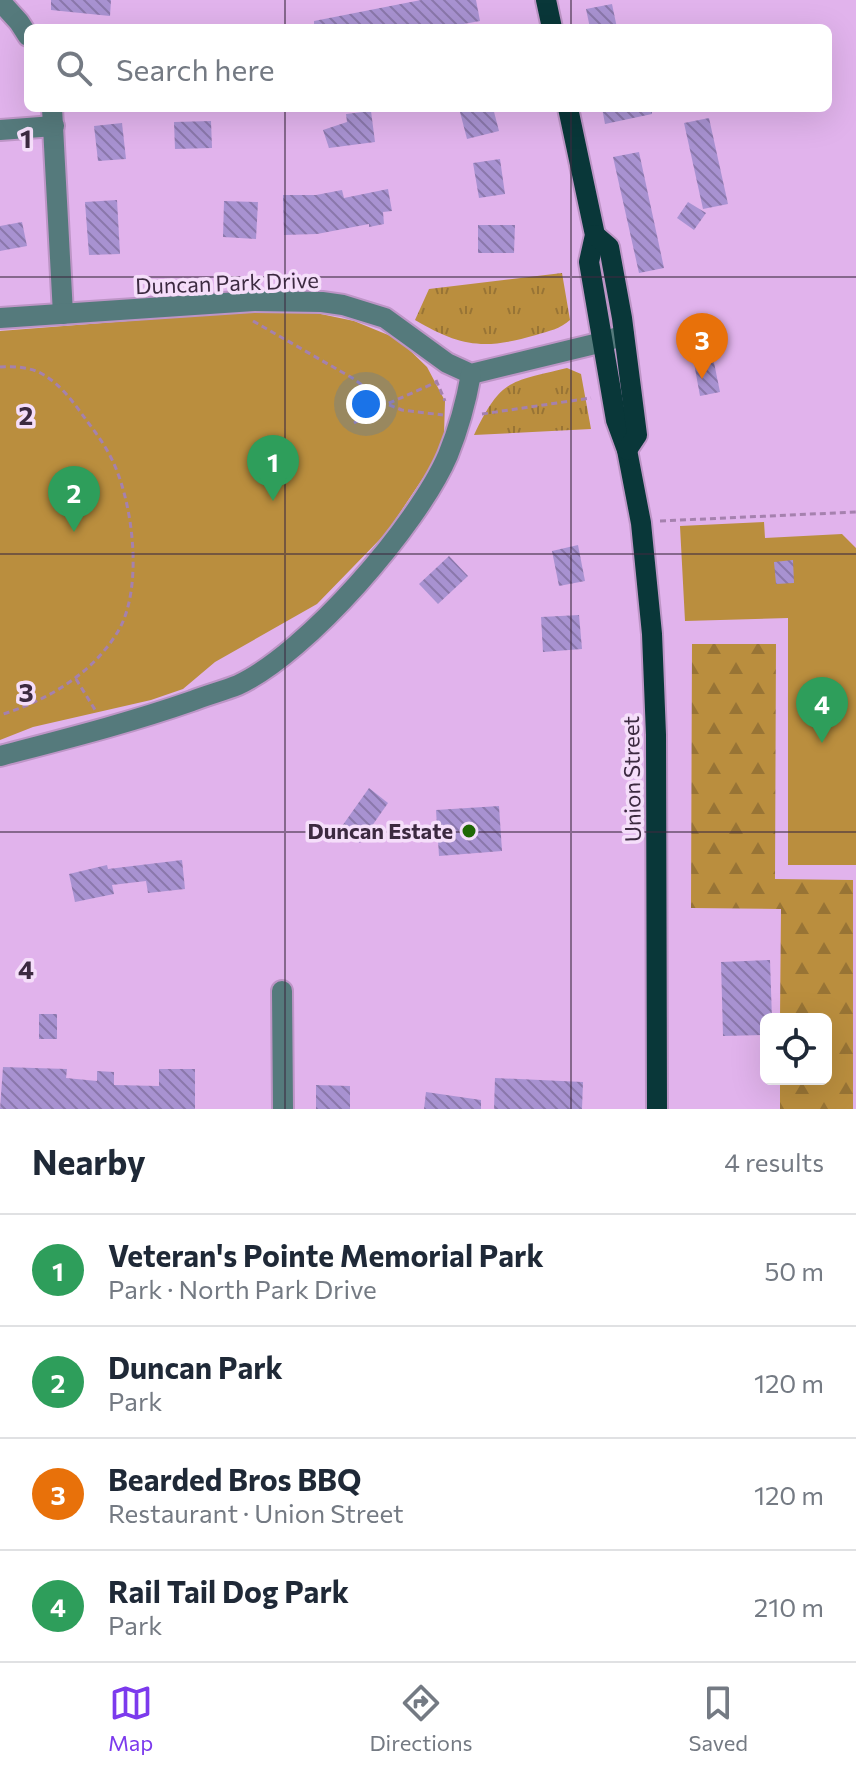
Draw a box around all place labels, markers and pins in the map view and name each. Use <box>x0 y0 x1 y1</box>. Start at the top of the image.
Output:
pin: 3 <box>676 313 728 379</box>
pin: 1 <box>247 435 299 501</box>
pin: 2 <box>48 466 100 532</box>
pin: 4 <box>796 677 848 743</box>
place label: Duncan Estate <box>308 817 453 844</box>
marker: Duncan Estate <box>460 822 478 840</box>

